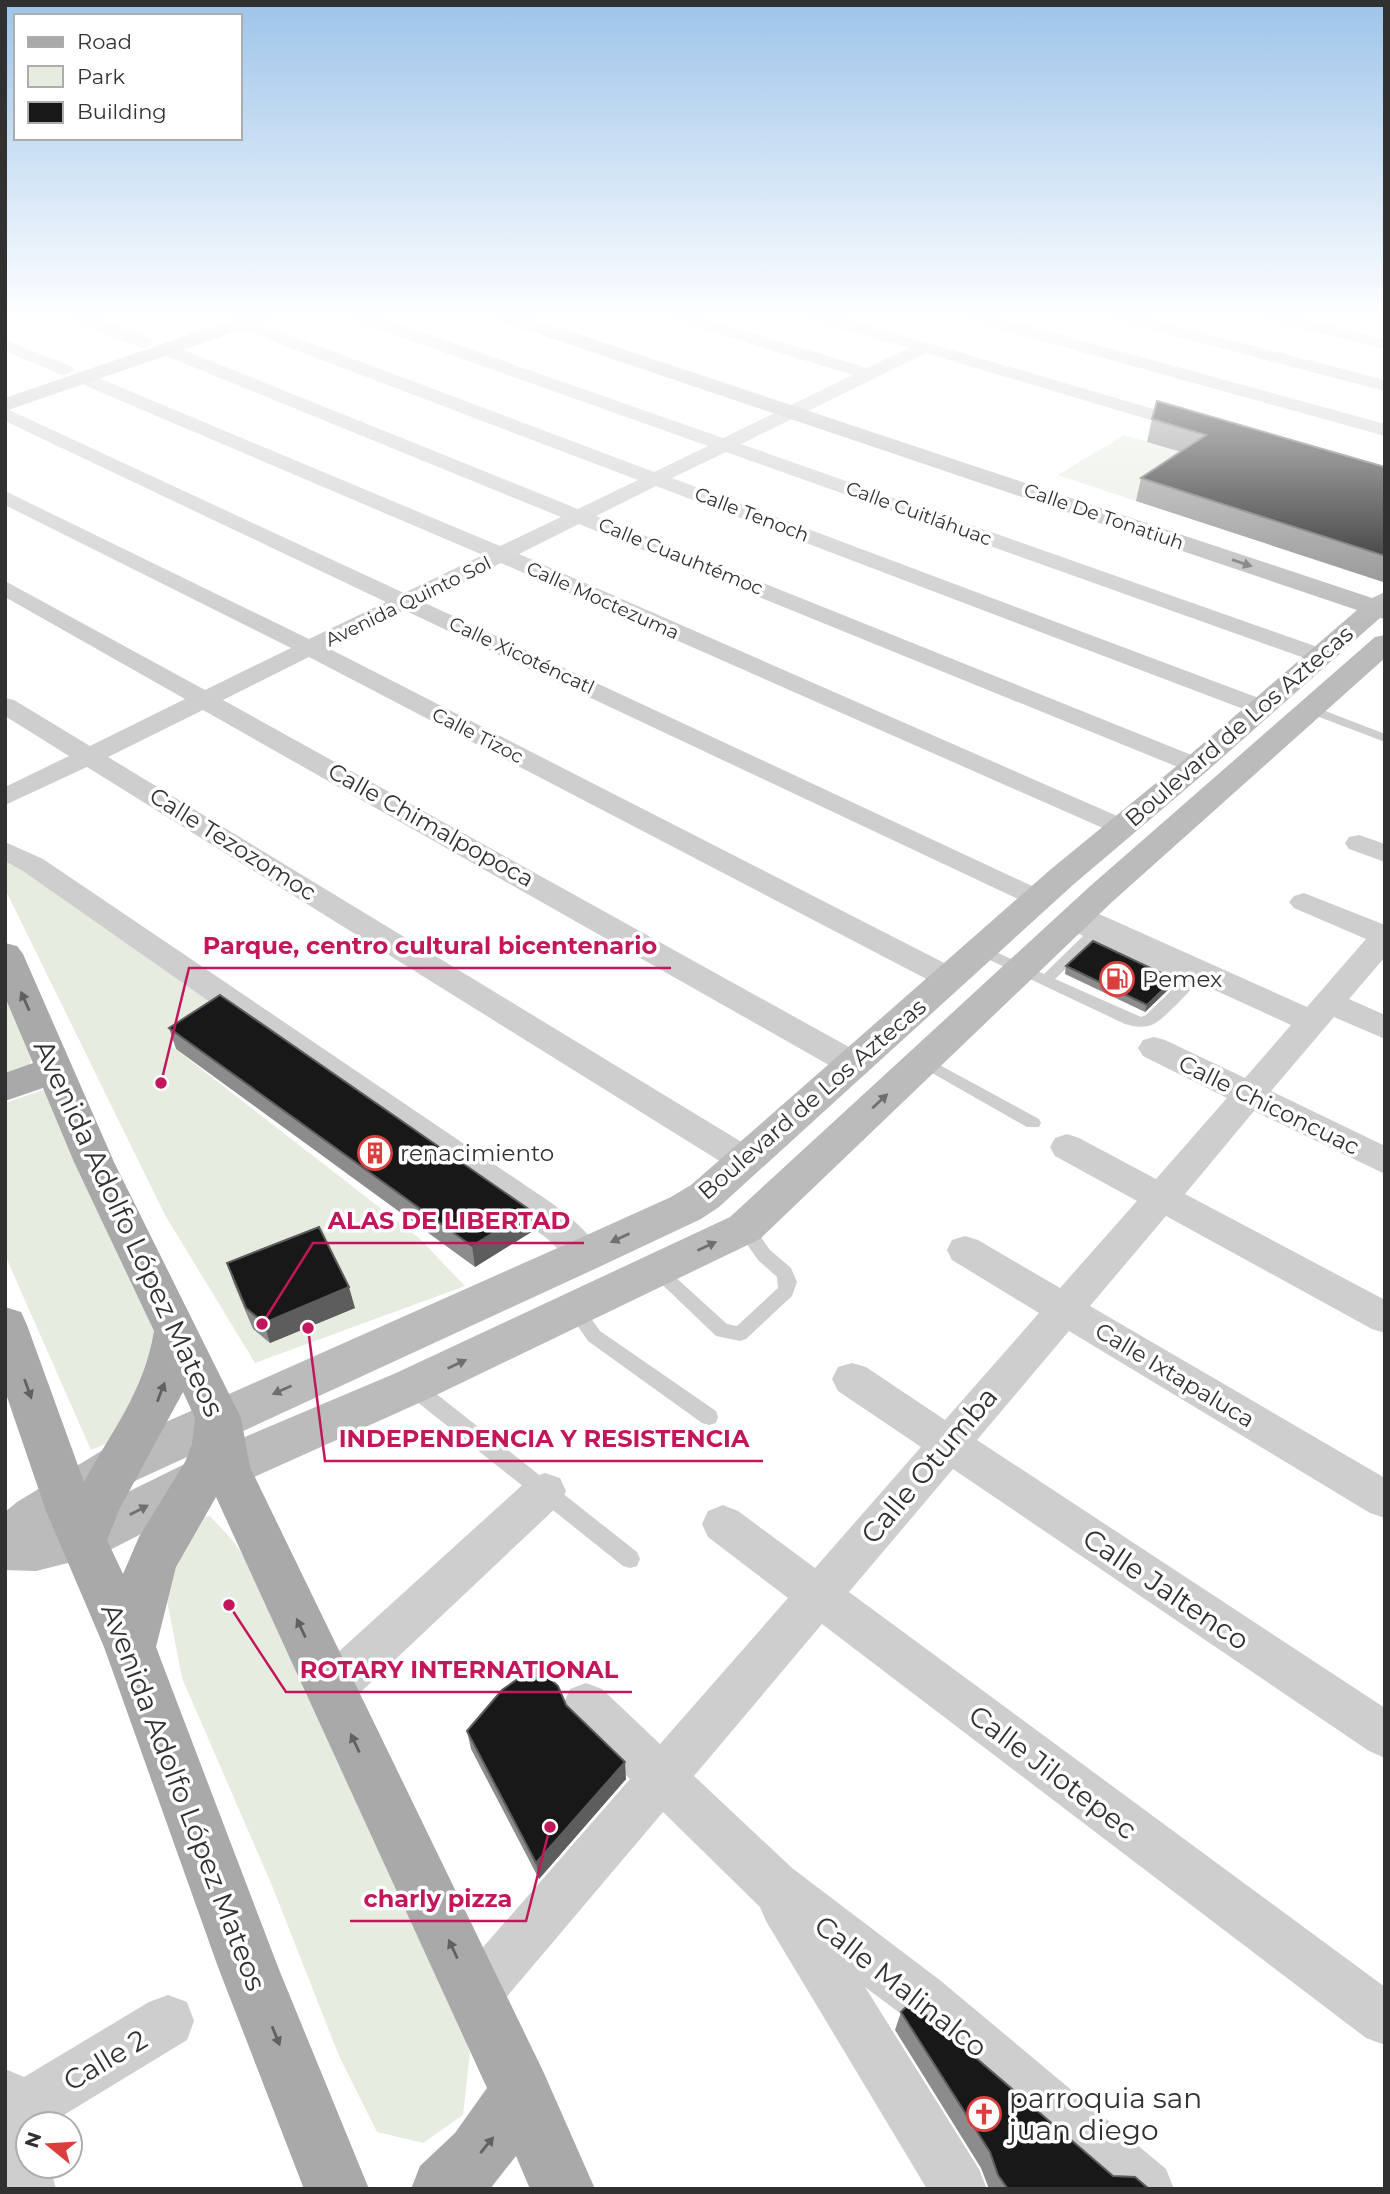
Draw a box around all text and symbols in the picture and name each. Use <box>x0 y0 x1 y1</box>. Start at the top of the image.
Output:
legend <box>14 14 242 140</box>
text: Road <box>77 29 132 54</box>
text: Park <box>77 64 125 89</box>
text: Building <box>77 99 167 124</box>
street label: Calle Cuitláhuac <box>843 476 995 551</box>
street label: Calle De Tonatiuh <box>1021 478 1187 555</box>
street label: Calle Tenoch <box>691 482 812 547</box>
street label: Calle Cuauhtémoc <box>595 513 767 600</box>
street label: Avenida Quinto Sol <box>322 551 495 652</box>
street label: Calle Moctezuma <box>523 556 683 644</box>
one-way arrow <box>1232 558 1253 569</box>
street label: Calle Xicoténcatl <box>445 612 598 699</box>
street label: Boulevard de Los Aztecas <box>1119 619 1359 833</box>
street label: Calle Tizoc <box>428 703 527 768</box>
street label: Calle Chimalpopoca <box>323 757 539 893</box>
street label: Calle Tezozomoc <box>144 781 322 907</box>
callout: Parque, centro cultural bicentenario <box>189 923 671 968</box>
text: Parque, centro cultural bicentenario <box>203 931 657 960</box>
fuel station icon: Pemex <box>1098 960 1136 998</box>
place label: Pemex <box>1142 965 1222 993</box>
one-way arrow <box>19 990 30 1011</box>
street label: Boulevard de Los Aztecas <box>692 992 932 1206</box>
street label: Avenida Adolfo López Mateos <box>27 1034 231 1422</box>
street label: Calle Chiconcuac <box>1174 1049 1364 1161</box>
one-way arrow <box>871 1093 889 1109</box>
building icon: renacimiento <box>356 1134 394 1172</box>
place label: renacimiento <box>400 1139 554 1167</box>
callout: ALAS DE LIBERTAD <box>313 1198 584 1243</box>
text: ALAS DE LIBERTAD <box>327 1206 570 1235</box>
one-way arrow <box>610 1232 630 1244</box>
one-way arrow <box>697 1241 717 1252</box>
street label: Calle Ixtapaluca <box>1090 1316 1260 1434</box>
one-way arrow <box>447 1359 467 1370</box>
one-way arrow <box>23 1379 34 1400</box>
street label: Calle Otumba <box>853 1380 1005 1550</box>
one-way arrow <box>155 1382 166 1403</box>
one-way arrow <box>272 1384 292 1396</box>
callout: INDEPENDENCIA Y RESISTENCIA <box>325 1416 763 1461</box>
text: INDEPENDENCIA Y RESISTENCIA <box>339 1424 750 1453</box>
one-way arrow <box>129 1505 149 1516</box>
street label: Calle Jaltenco <box>1076 1521 1256 1657</box>
street label: Avenida Adolfo López Mateos <box>94 1599 274 1995</box>
one-way arrow <box>295 1618 307 1638</box>
callout: ROTARY INTERNATIONAL <box>286 1647 632 1692</box>
text: ROTARY INTERNATIONAL <box>300 1655 619 1684</box>
street label: Calle Jilotepec <box>962 1698 1144 1846</box>
one-way arrow <box>350 1733 361 1753</box>
callout: charly pizza <box>350 1876 526 1921</box>
text: charly pizza <box>364 1884 512 1913</box>
street label: Calle Malinalco <box>808 1908 994 2064</box>
one-way arrow <box>447 1938 458 1959</box>
street label: Calle 2 <box>57 2022 153 2098</box>
one-way arrow <box>271 2026 282 2047</box>
place label: parroquia san juan diego <box>1006 2081 1202 2147</box>
church icon: parroquia san juan diego <box>965 2095 1003 2133</box>
north arrow <box>14 2110 84 2180</box>
text: N <box>20 2129 47 2151</box>
one-way arrow <box>479 2136 494 2154</box>

